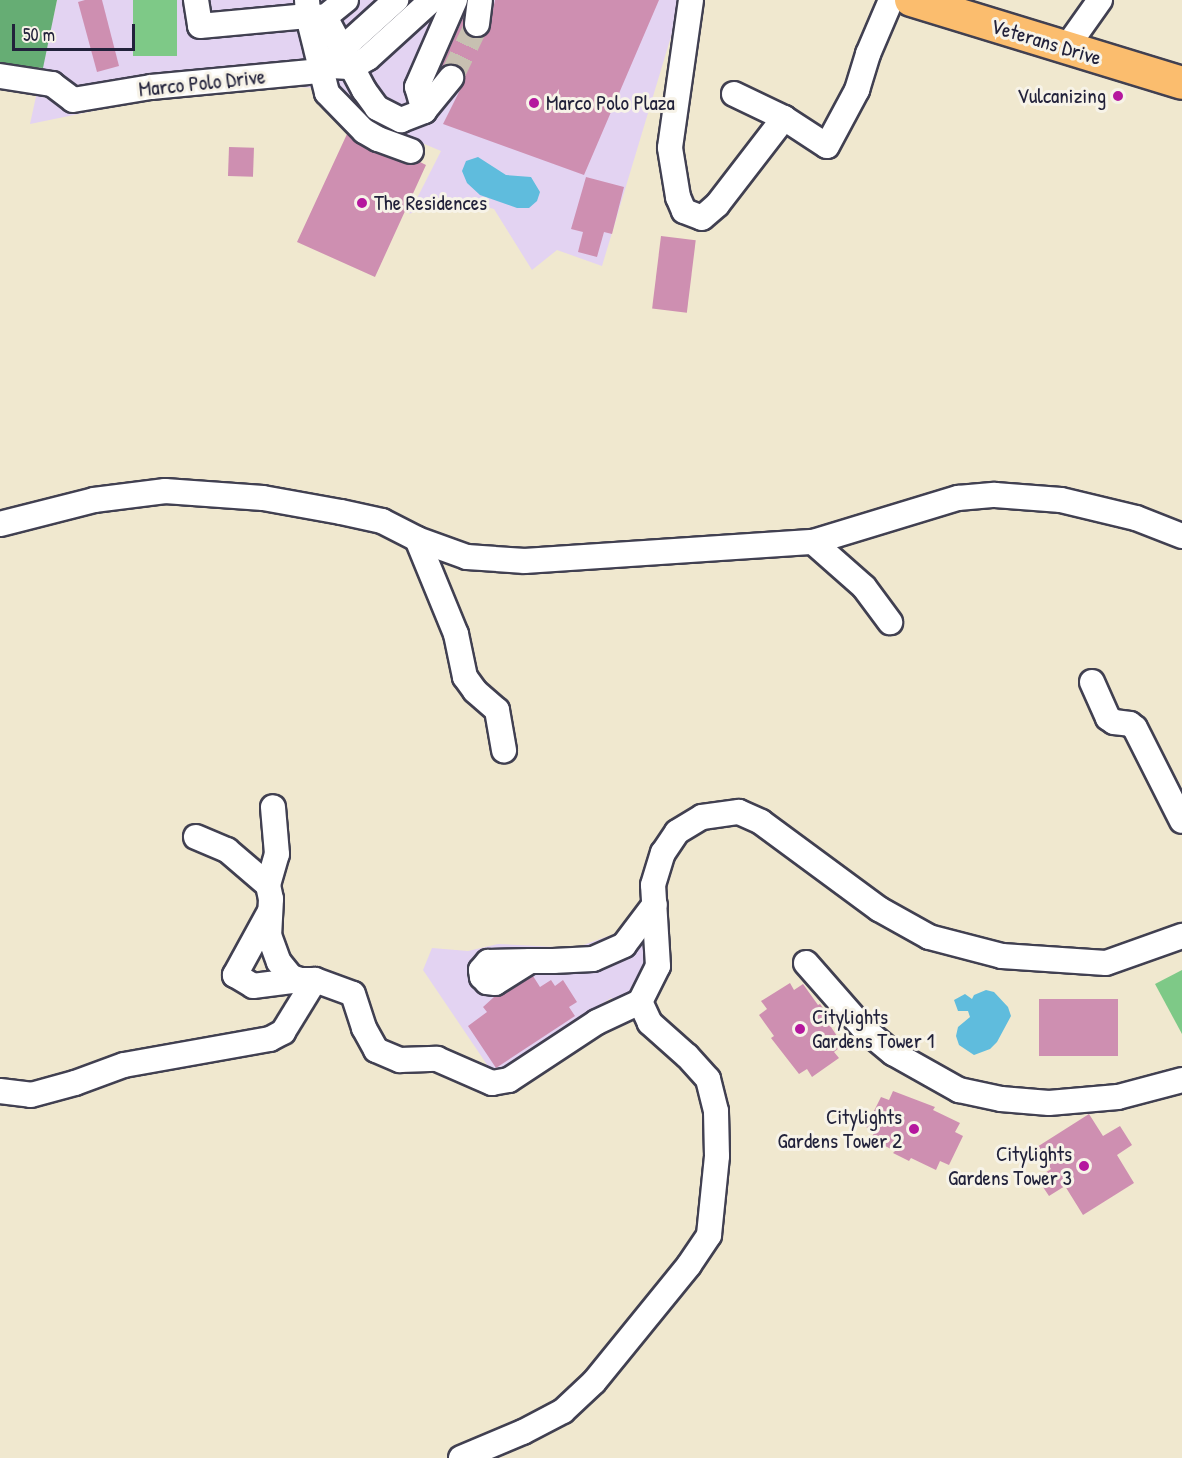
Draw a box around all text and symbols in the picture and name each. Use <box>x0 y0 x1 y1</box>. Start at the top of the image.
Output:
scale bar <box>15 12 138 50</box>
street label: Veterans Drive <box>988 13 1104 71</box>
text: 50 m <box>23 22 55 47</box>
street label: Marco Polo Drive <box>137 64 267 102</box>
place label: Vulcanizing <box>1017 83 1106 109</box>
marker: Vulcanizing <box>1111 89 1125 103</box>
place label: Marco Polo Plaza <box>546 90 675 116</box>
marker: Marco Polo Plaza <box>527 96 541 110</box>
place label: The Residences <box>374 190 487 216</box>
marker: The Residences <box>355 196 369 210</box>
place label: Citylights Gardens Tower 1 <box>812 1004 934 1054</box>
marker: Citylights Gardens Tower 1 <box>793 1022 807 1036</box>
place label: Citylights Gardens Tower 2 <box>778 1104 902 1154</box>
marker: Citylights Gardens Tower 2 <box>907 1122 921 1136</box>
place label: Citylights Gardens Tower 3 <box>948 1141 1072 1191</box>
marker: Citylights Gardens Tower 3 <box>1077 1159 1091 1173</box>

